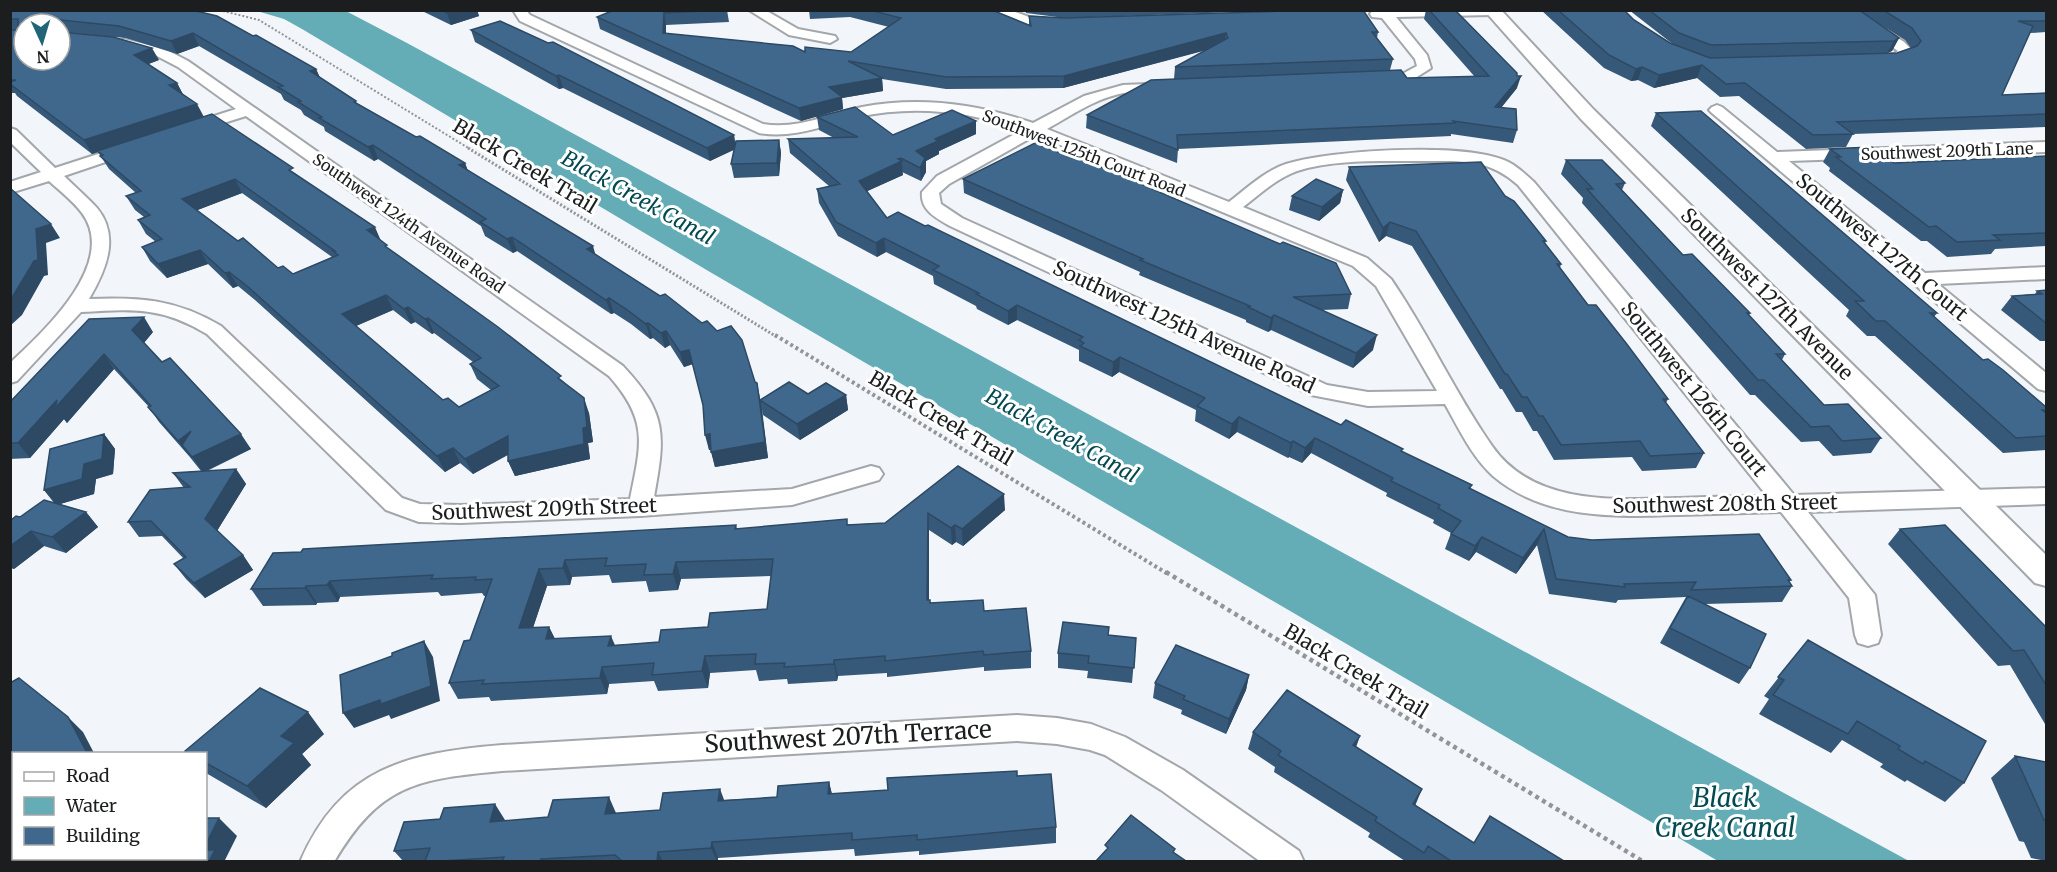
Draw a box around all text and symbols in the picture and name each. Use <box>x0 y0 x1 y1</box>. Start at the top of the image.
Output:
north arrow <box>12 12 72 72</box>
text: N <box>36 47 50 67</box>
street label: Southwest 125th Court Road <box>980 105 1189 201</box>
street label: Black Creek Trail <box>449 113 602 218</box>
street label: Southwest 209th Lane <box>1860 138 2034 164</box>
water label: Black Creek Canal <box>557 144 719 251</box>
street label: Southwest 124th Avenue Road <box>309 149 509 297</box>
street label: Southwest 127th Court <box>1791 167 1974 326</box>
street label: Southwest 127th Avenue <box>1676 202 1859 385</box>
street label: Southwest 125th Avenue Road <box>1049 255 1319 398</box>
street label: Southwest 126th Court <box>1616 296 1773 481</box>
street label: Black Creek Trail <box>865 365 1018 470</box>
water label: Black Creek Canal <box>981 382 1143 489</box>
street label: Southwest 208th Street <box>1612 489 1838 518</box>
street label: Southwest 209th Street <box>431 492 657 525</box>
street label: Black Creek Trail <box>1280 618 1433 723</box>
street label: Southwest 207th Terrace <box>704 713 992 760</box>
legend <box>12 752 207 860</box>
text: Road <box>66 764 110 787</box>
water label: Black Creek Canal <box>1654 781 1796 844</box>
text: Water <box>65 794 117 817</box>
text: Building <box>66 824 140 847</box>

